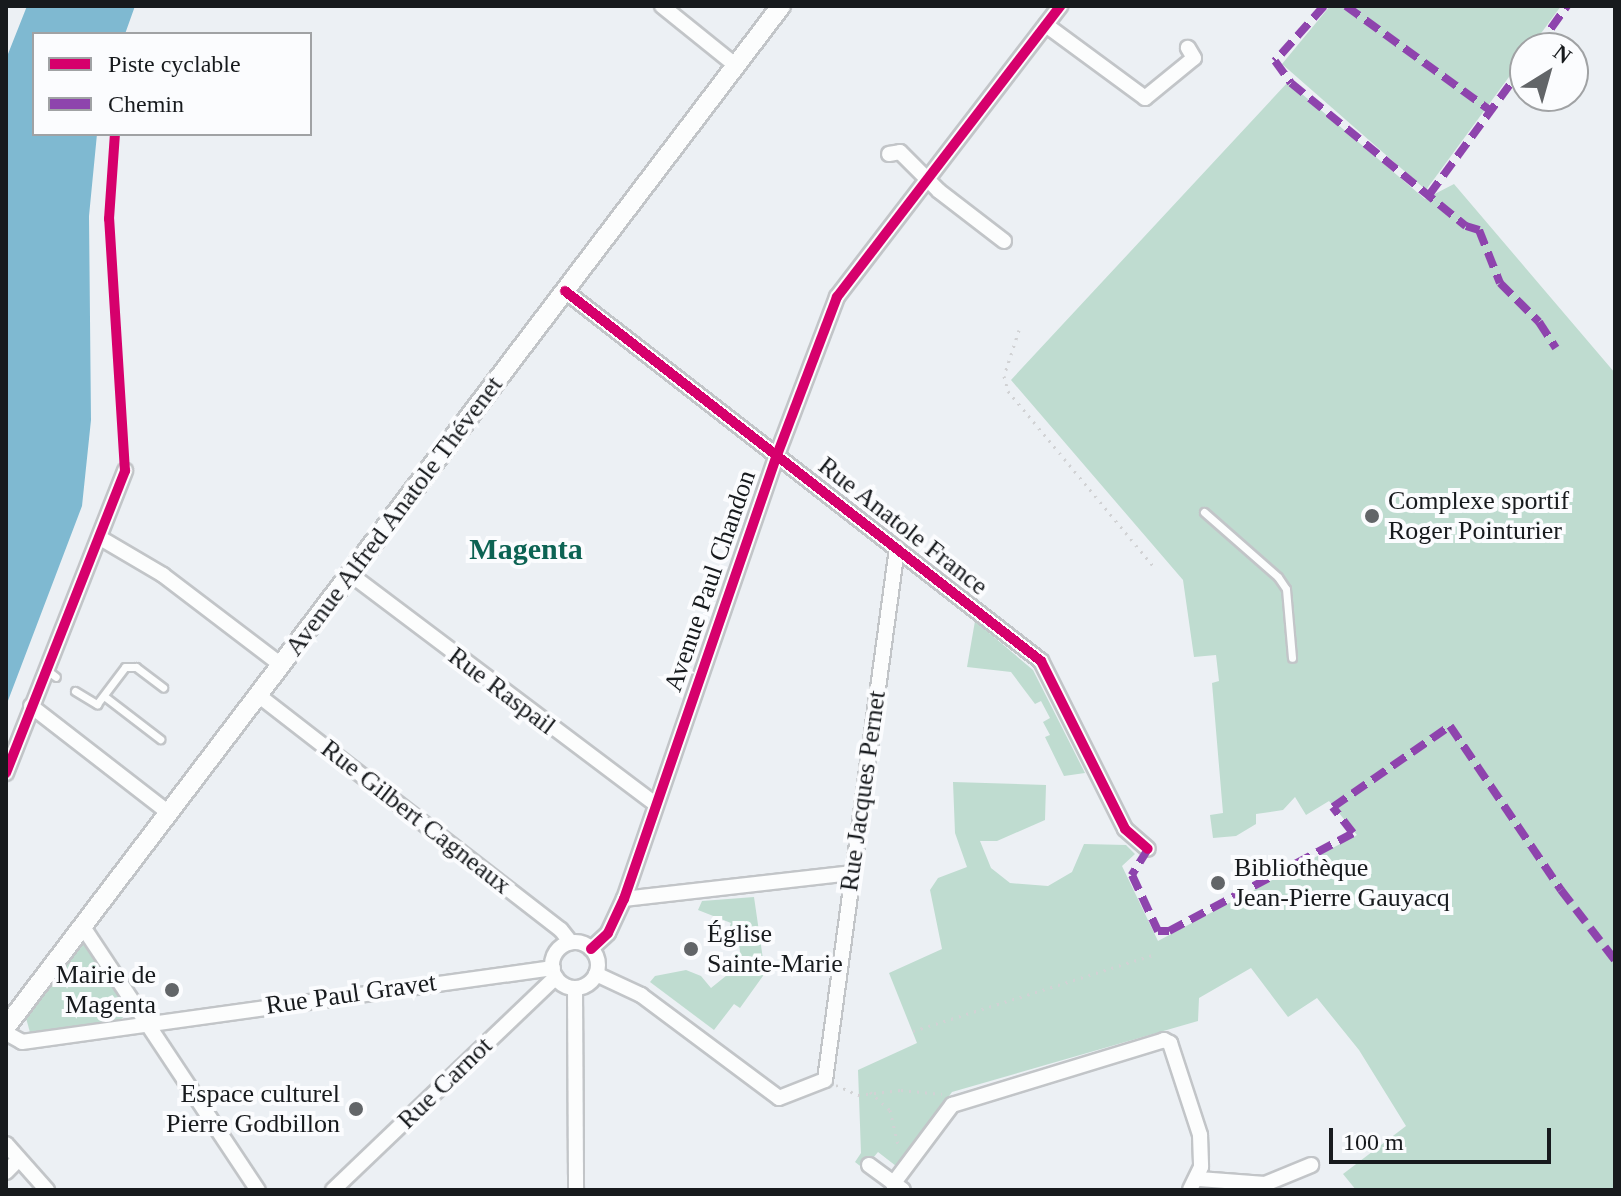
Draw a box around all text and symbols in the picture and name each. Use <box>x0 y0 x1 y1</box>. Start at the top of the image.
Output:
legend <box>32 32 312 136</box>
north arrow <box>1509 32 1589 112</box>
text: N <box>1549 39 1576 69</box>
text: Piste cyclable <box>108 51 241 77</box>
text: Chemin <box>108 91 184 117</box>
street label: Avenue Alfred Anatole Thévenet <box>278 369 510 663</box>
street label: Rue Anatole France <box>811 450 995 602</box>
street label: Avenue Paul Chandon <box>657 466 763 696</box>
place label: Complexe sportif Roger Pointurier <box>1388 485 1569 546</box>
marker: Complexe sportif Roger Pointurier <box>1363 507 1381 525</box>
district label: Magenta <box>469 531 583 567</box>
street label: Rue Raspail <box>442 641 562 741</box>
street label: Rue Jacques Pernet <box>833 689 893 893</box>
street label: Rue Gilbert Cagneaux <box>315 733 517 901</box>
place label: Bibliothèque Jean-Pierre Gauyacq <box>1234 852 1450 914</box>
marker: Bibliothèque Jean-Pierre Gauyacq <box>1209 874 1227 892</box>
place label: Église Sainte-Marie <box>707 918 843 980</box>
marker: Église Sainte-Marie <box>682 940 700 958</box>
place label: Mairie de Magenta <box>56 959 156 1020</box>
street label: Rue Paul Gravet <box>264 967 438 1021</box>
marker: Mairie de Magenta <box>163 981 181 999</box>
street label: Rue Carnot <box>391 1030 499 1136</box>
place label: Espace culturel Pierre Godbillon <box>166 1078 340 1140</box>
marker: Espace culturel Pierre Godbillon <box>347 1100 365 1118</box>
scale bar <box>1333 1112 1555 1162</box>
text: 100 m <box>1343 1129 1404 1155</box>

